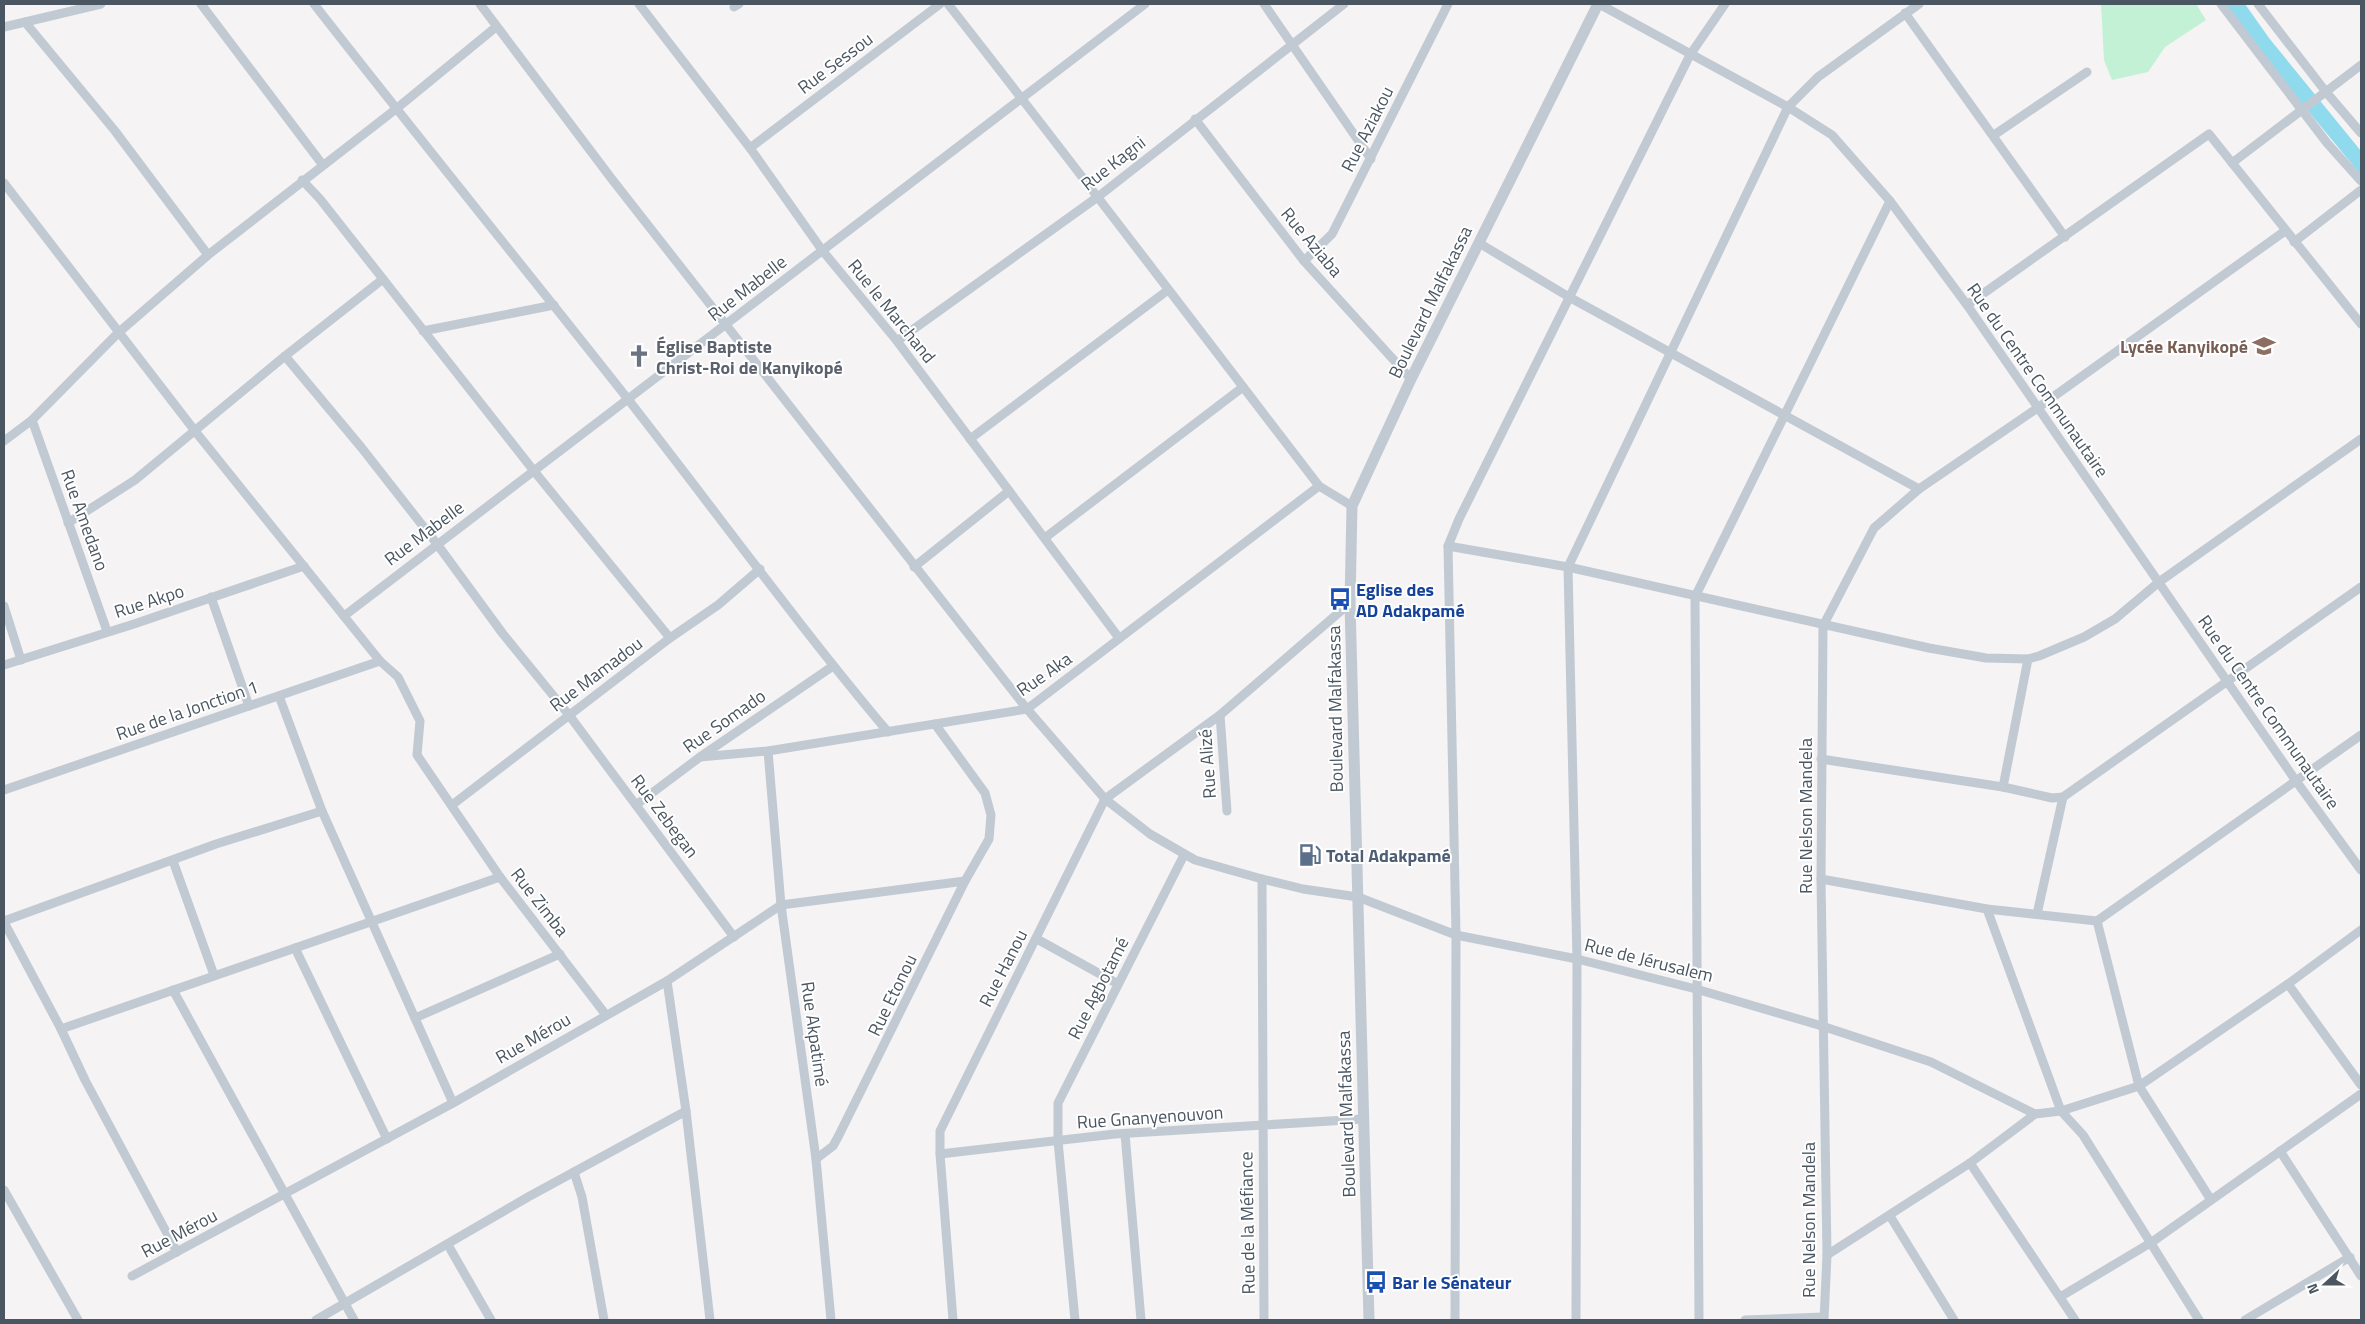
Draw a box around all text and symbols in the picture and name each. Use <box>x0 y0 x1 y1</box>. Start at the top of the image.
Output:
street label: Rue Sessou <box>792 26 878 100</box>
street label: Rue Aziakou <box>1334 81 1400 177</box>
street label: Rue Kagni <box>1075 129 1151 197</box>
street label: Rue Aziaba <box>1275 201 1349 283</box>
street label: Boulevard Malfakassa <box>1381 221 1479 383</box>
street label: Rue Mabelle <box>702 249 792 327</box>
street label: Rue le Marchand <box>842 253 942 369</box>
street label: Rue du Centre Communautaire <box>1960 277 2116 483</box>
place label: Église Baptiste Christ-Roi de Kanyikopé <box>656 333 843 381</box>
place label: Lycée Kanyikopé <box>2120 333 2248 360</box>
school or university icon: Lycée Kanyikopé <box>2251 333 2277 359</box>
church icon: Église Baptiste Christ-Roi de Kanyikopé <box>626 343 652 369</box>
street label: Rue Amedano <box>54 465 116 575</box>
street label: Rue Mabelle <box>378 494 470 572</box>
place label: Eglise des AD Adakpamé <box>1356 576 1465 624</box>
street label: Rue Akpo <box>111 577 187 625</box>
bus stop icon: Eglise des AD Adakpamé <box>1327 586 1353 612</box>
street label: Rue du Centre Communautaire <box>2191 609 2347 815</box>
street label: Boulevard Malfakassa <box>1320 625 1350 793</box>
street label: Rue Mamadou <box>544 630 648 718</box>
street label: Rue Aka <box>1011 645 1077 703</box>
street label: Rue de la Jonction 1 <box>112 673 262 747</box>
street label: Rue Somado <box>677 682 771 760</box>
street label: Rue Alizé <box>1191 728 1223 800</box>
street label: Rue Nelson Mandela <box>1792 738 1819 894</box>
street label: Rue Zebegan <box>625 768 705 864</box>
fuel station icon: Total Adakpamé <box>1297 842 1323 868</box>
place label: Total Adakpamé <box>1326 842 1451 869</box>
street label: Rue Zimba <box>504 862 576 942</box>
street label: Rue Hanou <box>972 925 1034 1011</box>
street label: Rue de Jérusalem <box>1582 931 1716 989</box>
street label: Rue Agbotamé <box>1061 932 1135 1044</box>
street label: Rue Etonou <box>861 950 923 1040</box>
street label: Rue Akpatimé <box>794 980 836 1088</box>
street label: Rue Mérou <box>490 1006 576 1070</box>
street label: Boulevard Malfakassa <box>1330 1030 1362 1198</box>
street label: Rue Gnanyenouvon <box>1076 1098 1224 1136</box>
street label: Rue Nelson Mandela <box>1795 1142 1822 1298</box>
street label: Rue de la Méfiance <box>1232 1151 1262 1295</box>
street label: Rue Mérou <box>136 1202 222 1264</box>
north arrow <box>2300 1259 2350 1309</box>
bus stop icon: Bar le Sénateur <box>1363 1269 1389 1295</box>
place label: Bar le Sénateur <box>1392 1269 1512 1296</box>
text: N <box>2301 1281 2324 1297</box>

